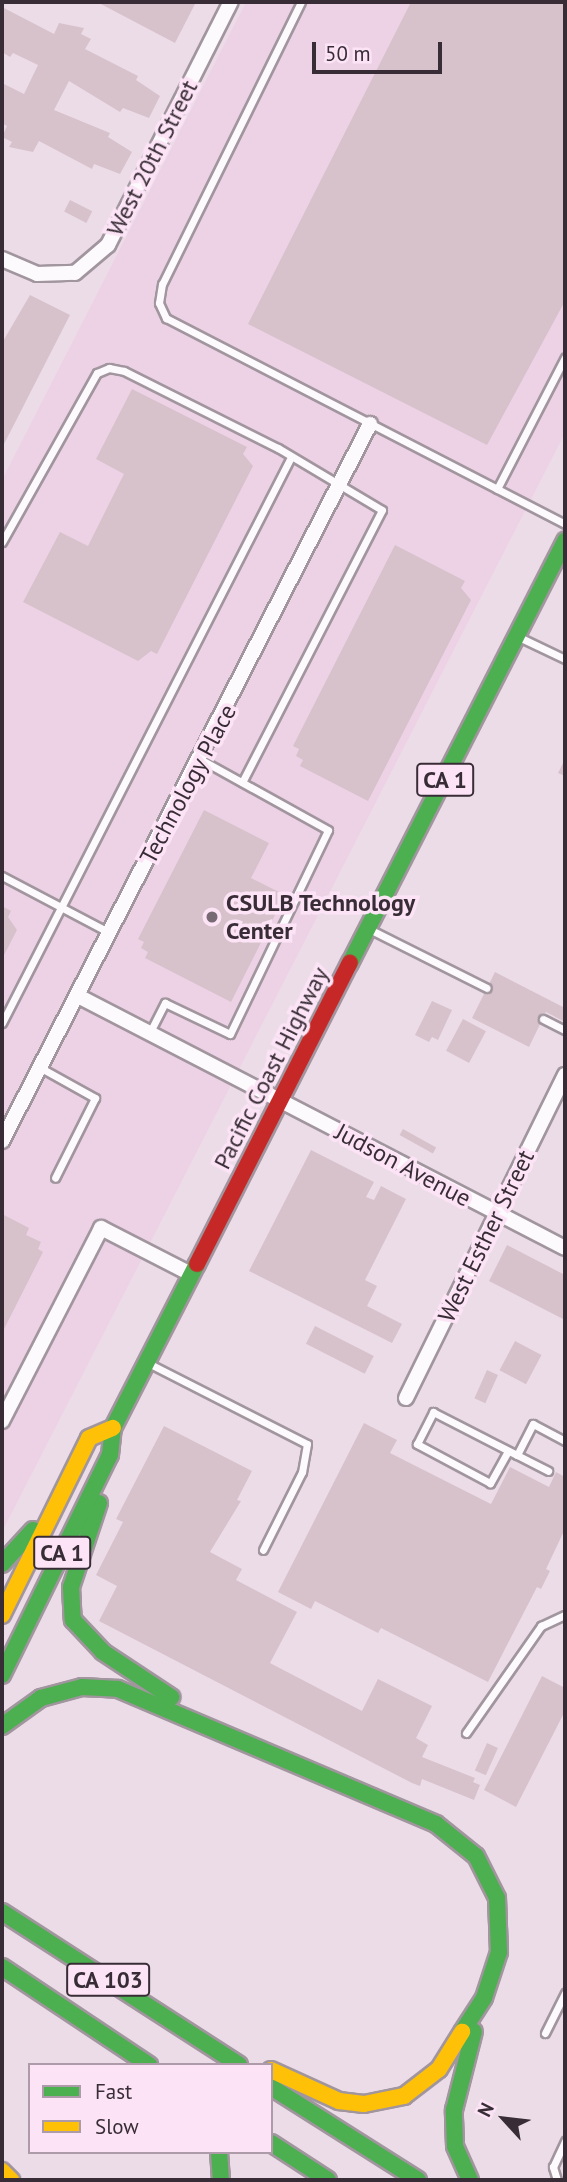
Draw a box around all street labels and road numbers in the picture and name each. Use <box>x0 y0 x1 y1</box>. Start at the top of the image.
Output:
street label: West 20th Street <box>100 75 204 241</box>
street label: Technology Place <box>134 699 242 869</box>
road number: CA 1 <box>415 760 475 800</box>
street label: Pacific Coast Highway <box>207 962 335 1174</box>
street label: Judson Avenue <box>330 1117 476 1213</box>
street label: West Esther Street <box>432 1145 540 1327</box>
road number: CA 1 <box>32 1534 92 1572</box>
road number: CA 103 <box>64 1960 152 1999</box>

